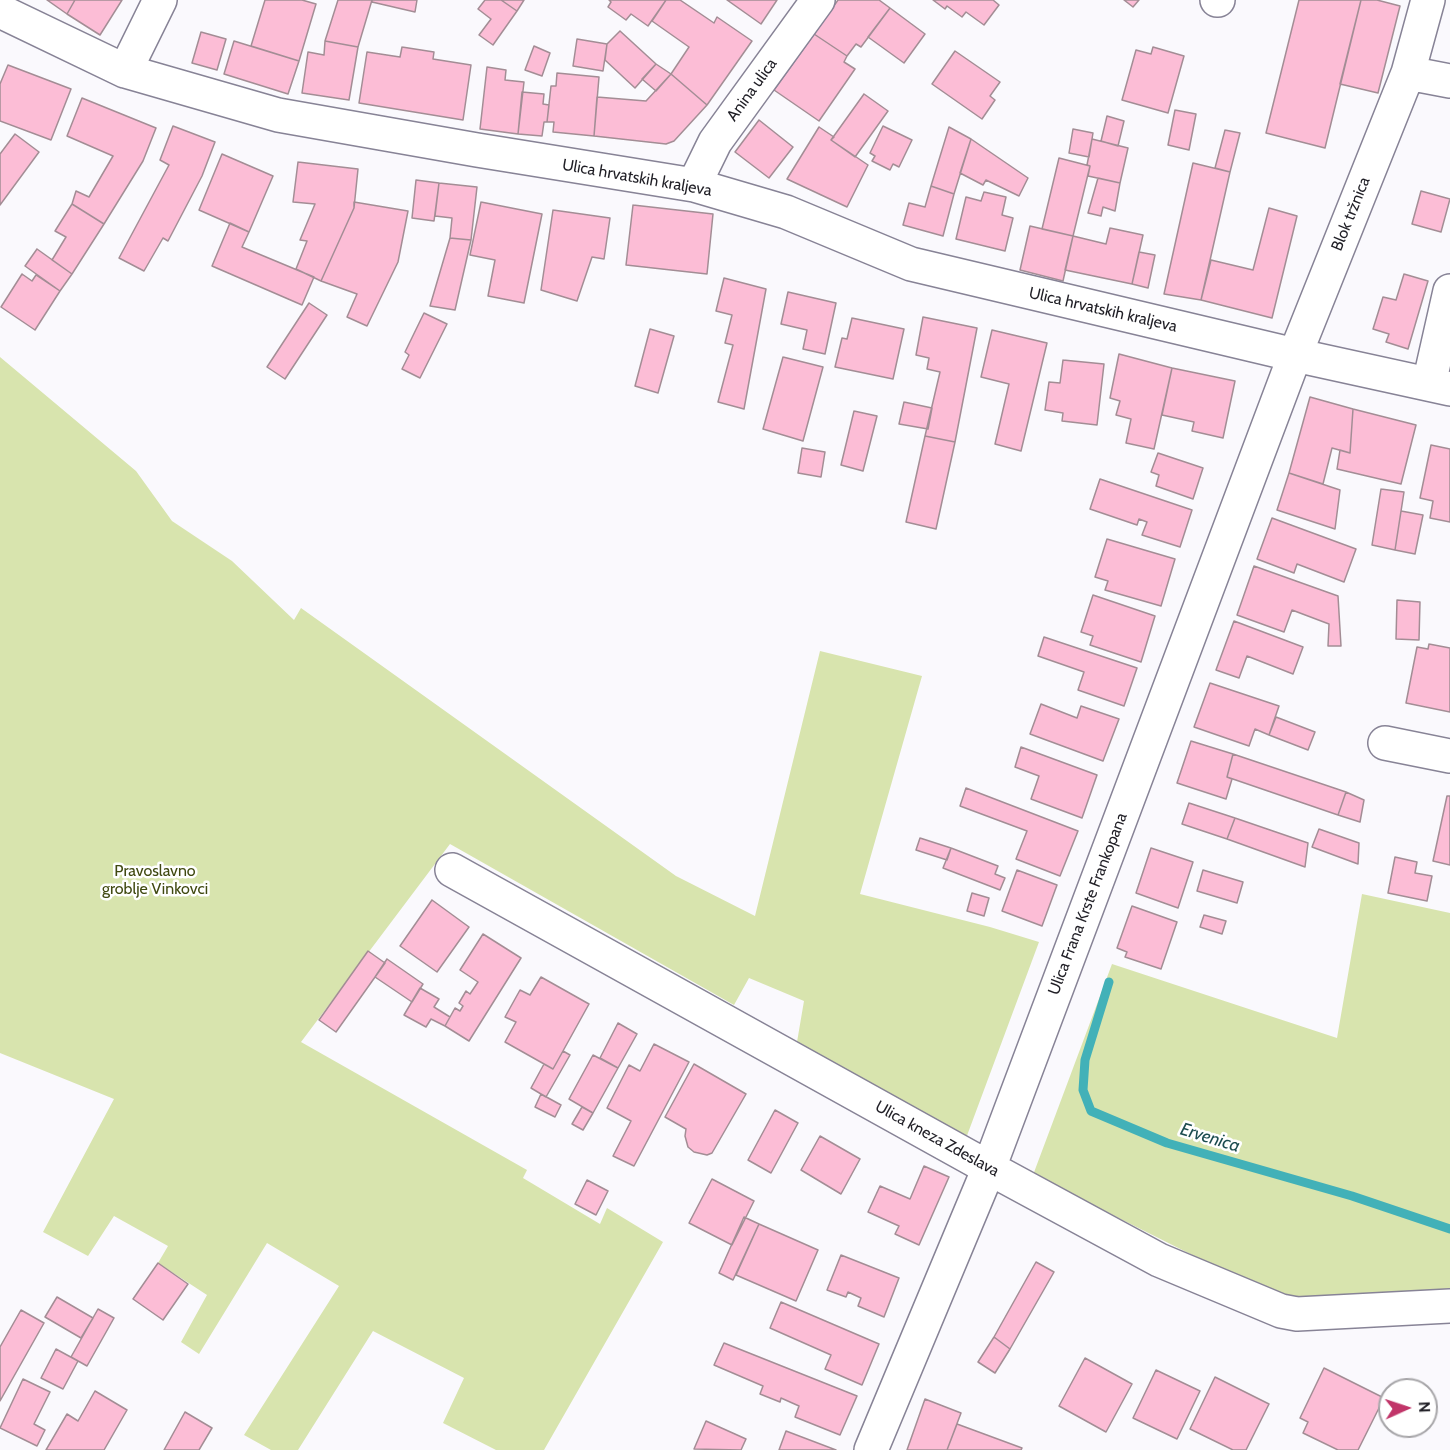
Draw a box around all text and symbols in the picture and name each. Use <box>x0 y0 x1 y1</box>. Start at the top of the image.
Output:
street label: Anina ulica <box>723 55 781 125</box>
street label: Ulica hrvatskih kraljeva <box>561 155 713 201</box>
street label: Blok tržnica <box>1327 174 1375 254</box>
street label: Ulica hrvatskih kraljeva <box>1027 284 1179 336</box>
street label: Ulica Frana Krste Frankopana <box>1044 810 1132 998</box>
park label: Pravoslavno groblje Vinkovci <box>102 861 208 899</box>
street label: Ulica kneza Zdeslava <box>872 1097 1002 1181</box>
water label: Ervenica <box>1178 1119 1242 1157</box>
north arrow <box>1378 1378 1438 1438</box>
text: N <box>1415 1401 1434 1413</box>

